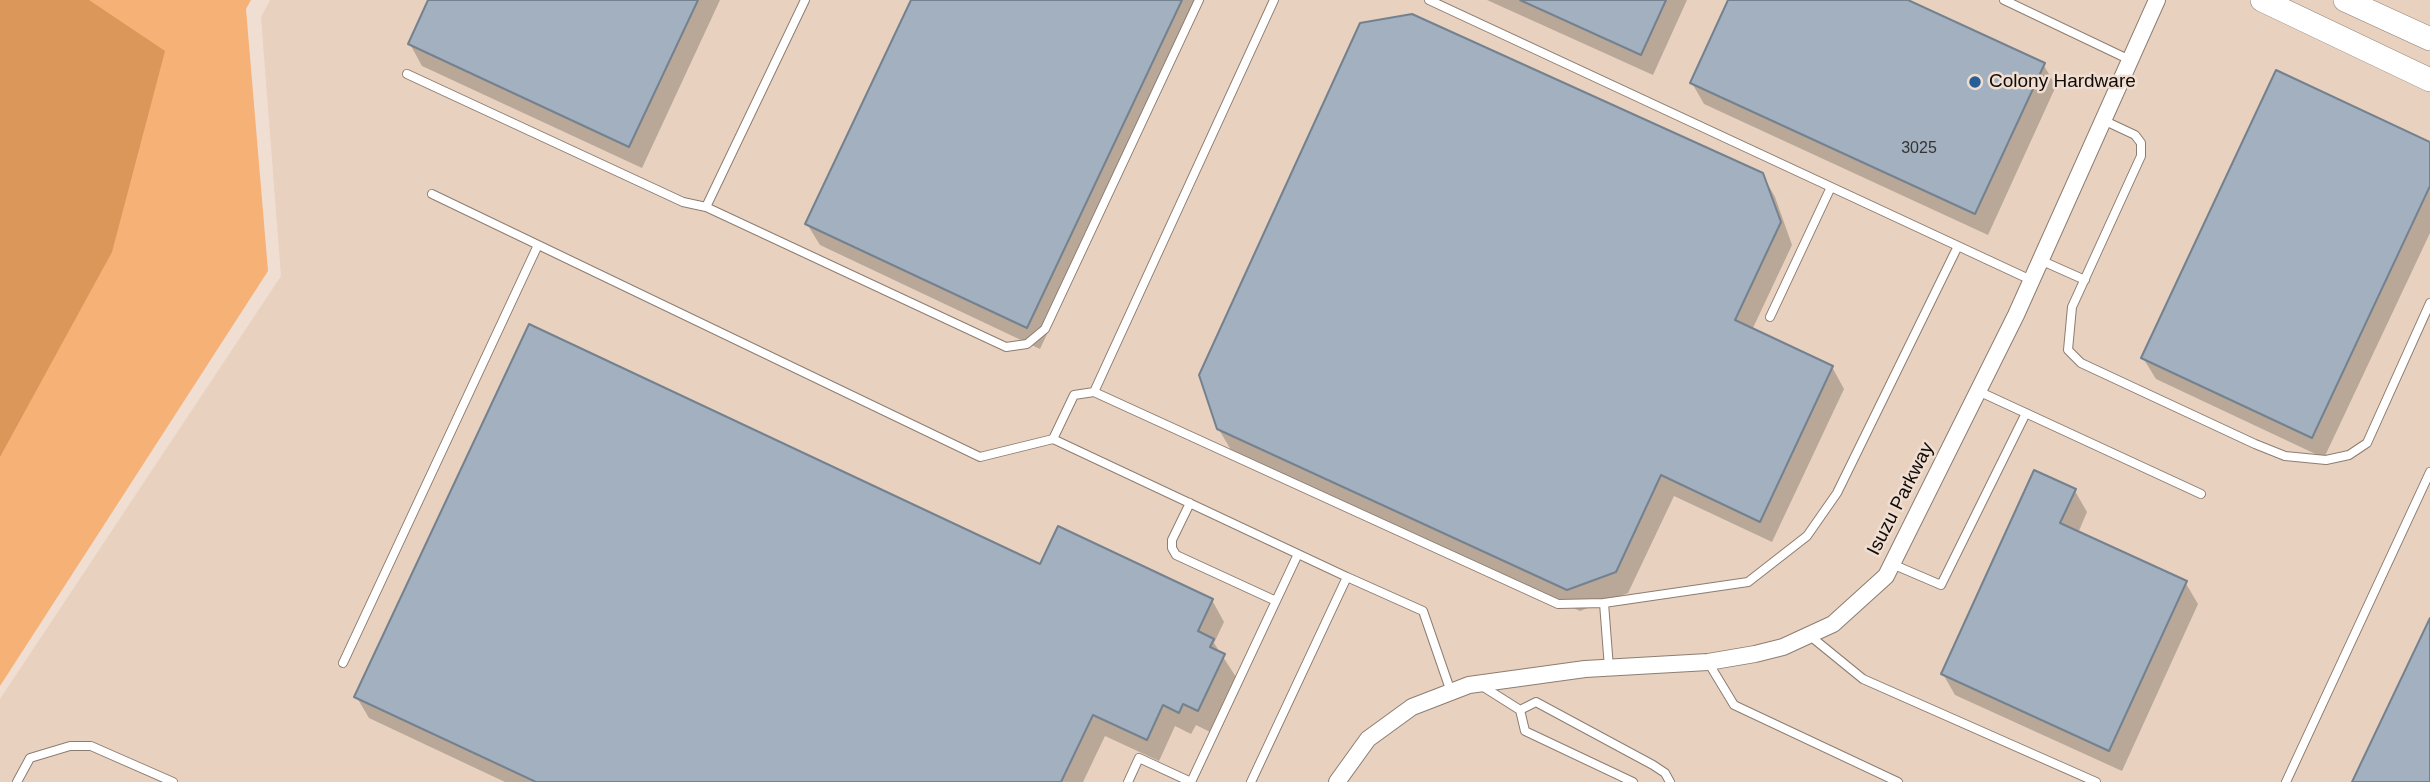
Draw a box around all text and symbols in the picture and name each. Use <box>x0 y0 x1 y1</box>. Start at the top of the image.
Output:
place label: Colony Hardware <box>1989 71 2136 93</box>
marker: Colony Hardware <box>1967 74 1983 90</box>
house number: 3025 <box>1901 139 1937 159</box>
street label: Isuzu Parkway <box>1863 439 1939 559</box>

